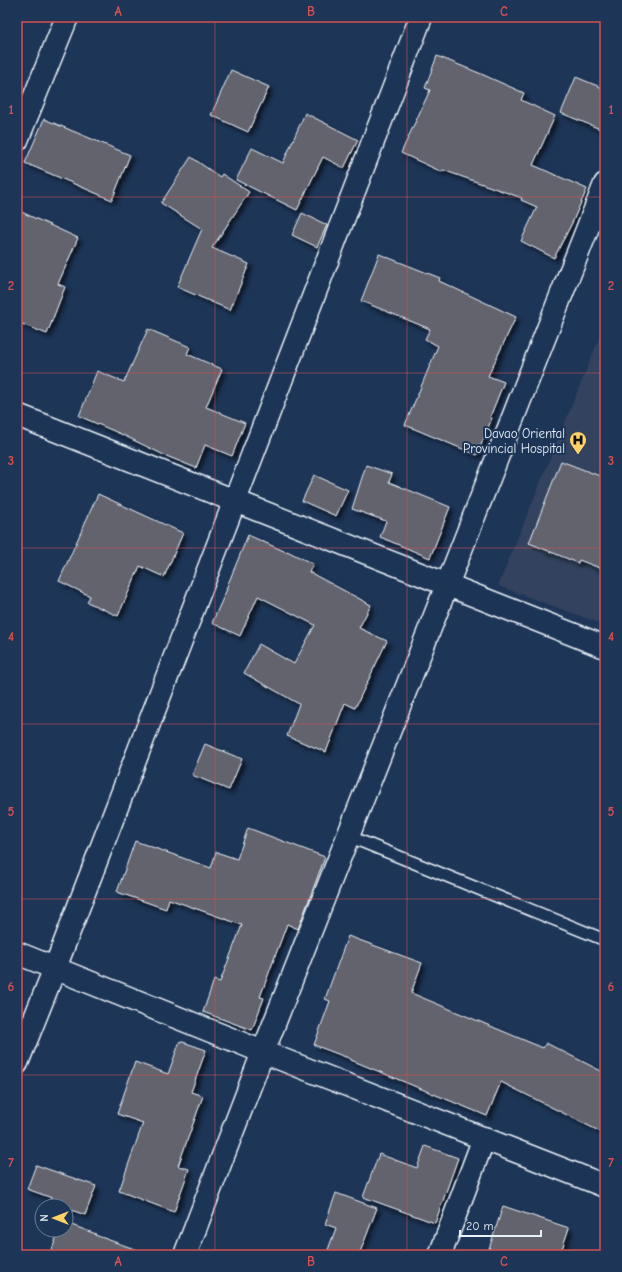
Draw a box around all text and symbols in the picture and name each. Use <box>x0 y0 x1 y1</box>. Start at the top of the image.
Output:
text: A <box>114 4 122 19</box>
text: B <box>307 4 315 19</box>
text: C <box>500 4 508 19</box>
text: 1 <box>8 102 14 117</box>
text: 1 <box>608 102 614 117</box>
text: 2 <box>8 278 14 293</box>
text: 2 <box>608 278 614 293</box>
place label: Davao Oriental Provincial Hospital <box>463 426 565 456</box>
hospital icon: Davao Oriental Provincial Hospital <box>568 430 588 455</box>
text: 3 <box>8 453 14 468</box>
text: 3 <box>608 453 614 468</box>
text: 4 <box>8 629 14 644</box>
text: 4 <box>608 629 614 644</box>
text: 5 <box>8 804 15 819</box>
text: 5 <box>608 804 615 819</box>
text: 6 <box>8 979 15 994</box>
text: 6 <box>608 979 615 994</box>
text: 7 <box>8 1155 14 1170</box>
text: 7 <box>608 1155 614 1170</box>
north arrow <box>34 1198 74 1238</box>
scale bar <box>460 1212 541 1238</box>
text: N <box>38 1214 51 1222</box>
text: 20 m <box>466 1219 494 1233</box>
text: A <box>114 1254 122 1269</box>
text: B <box>307 1254 315 1269</box>
text: C <box>500 1254 508 1269</box>

